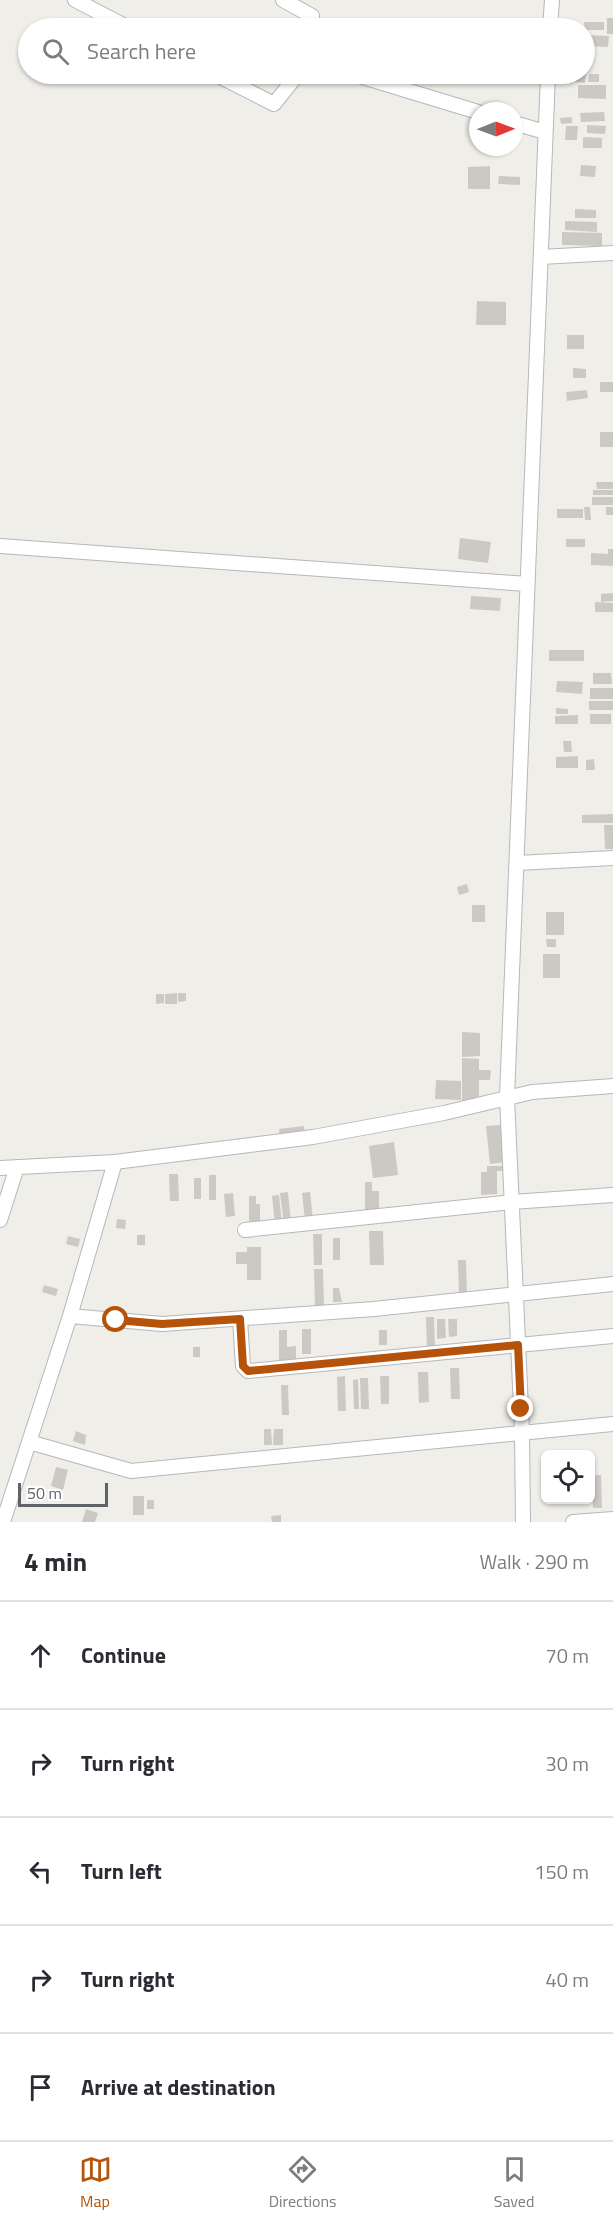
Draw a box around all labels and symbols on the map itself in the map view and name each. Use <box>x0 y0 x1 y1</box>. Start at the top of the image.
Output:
north arrow <box>469 102 523 156</box>
route start <box>102 1306 128 1332</box>
route end <box>507 1395 533 1421</box>
scale bar <box>18 1480 108 1508</box>

